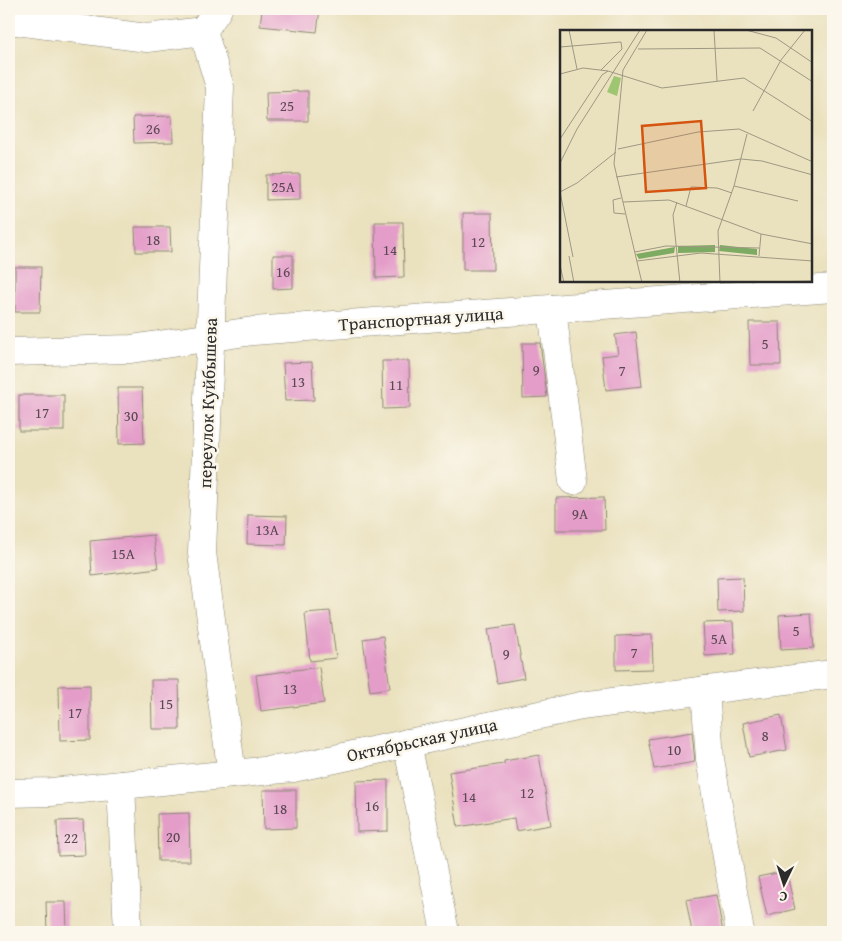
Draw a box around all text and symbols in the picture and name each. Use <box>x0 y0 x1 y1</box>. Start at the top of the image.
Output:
inset map <box>560 30 812 282</box>
house number: 25 <box>280 95 294 116</box>
house number: 26 <box>146 118 160 139</box>
house number: 25А <box>271 176 295 197</box>
house number: 18 <box>146 229 160 250</box>
house number: 12 <box>471 231 485 252</box>
house number: 14 <box>383 239 397 260</box>
house number: 16 <box>276 261 290 282</box>
street label: Транспортная улица <box>338 299 505 338</box>
street label: переулок Куйбышева <box>191 317 224 489</box>
house number: 5 <box>761 333 769 354</box>
house number: 9 <box>532 359 540 380</box>
house number: 7 <box>618 360 626 381</box>
house number: 13 <box>291 371 305 392</box>
house number: 11 <box>389 374 403 395</box>
house number: 17 <box>35 402 49 423</box>
house number: 30 <box>124 405 138 426</box>
house number: 9А <box>572 503 588 524</box>
house number: 13А <box>255 519 279 540</box>
house number: 15А <box>111 543 135 564</box>
house number: 5 <box>792 620 800 641</box>
house number: 5А <box>711 628 727 649</box>
house number: 7 <box>630 642 638 663</box>
house number: 9 <box>502 643 510 664</box>
house number: 13 <box>283 678 297 699</box>
house number: 15 <box>159 693 173 714</box>
house number: 17 <box>68 702 82 723</box>
street label: Октябрьская улица <box>344 710 500 769</box>
house number: 8 <box>761 725 769 746</box>
house number: 10 <box>667 739 681 760</box>
house number: 12 <box>520 782 534 803</box>
house number: 14 <box>462 786 476 807</box>
house number: 16 <box>365 795 379 816</box>
house number: 18 <box>273 798 287 819</box>
house number: 20 <box>166 826 180 847</box>
house number: 22 <box>64 827 78 848</box>
north arrow <box>760 858 810 908</box>
text: С <box>778 887 788 907</box>

